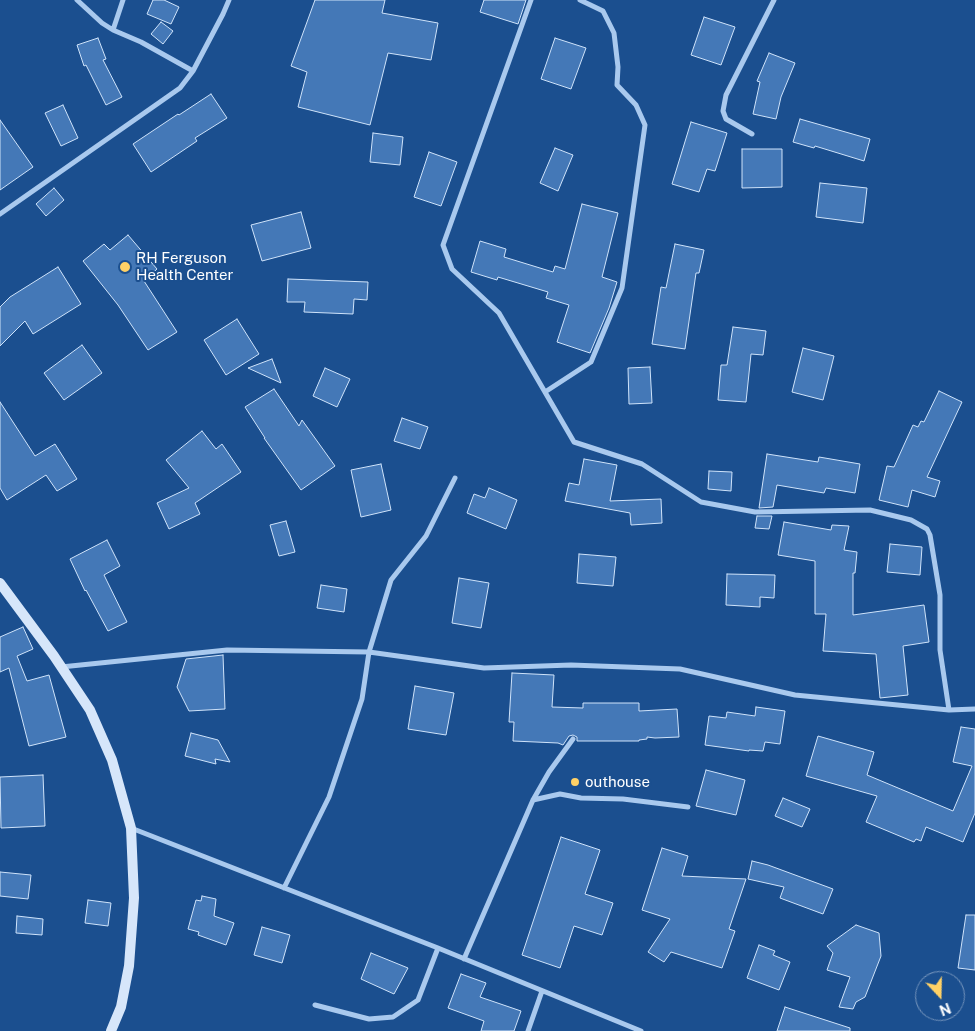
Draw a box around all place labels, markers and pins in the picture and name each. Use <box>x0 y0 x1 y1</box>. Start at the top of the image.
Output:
place label: RH Ferguson Health Center <box>136 249 233 284</box>
marker: RH Ferguson Health Center <box>118 260 132 274</box>
place label: outhouse <box>585 773 650 791</box>
marker: outhouse <box>569 776 581 788</box>

